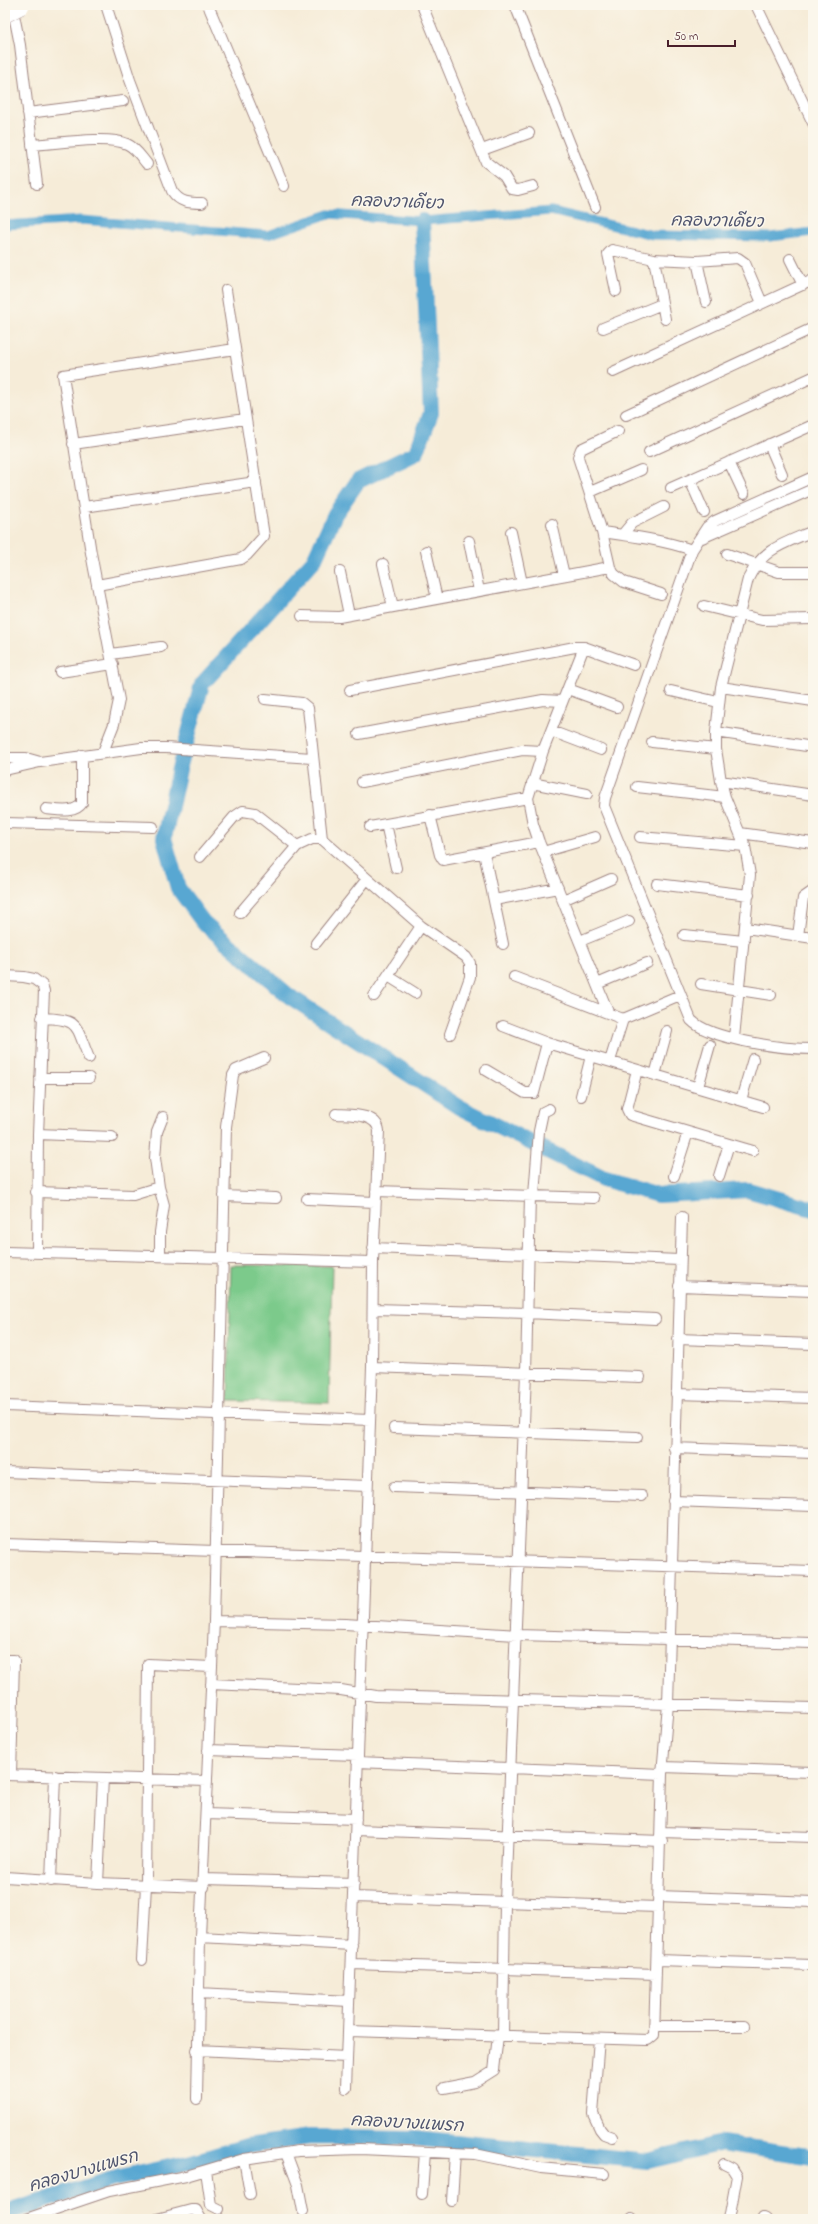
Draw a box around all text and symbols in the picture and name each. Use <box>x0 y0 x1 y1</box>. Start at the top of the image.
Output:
scale bar <box>668 22 735 48</box>
text: 50 m <box>674 28 698 46</box>
water label: คลองวาเดียว <box>350 188 445 217</box>
water label: คลองวาเดียว <box>670 208 765 235</box>
water label: คลองบางแพรก <box>350 2108 465 2139</box>
water label: คลองบางแพรก <box>26 2144 142 2199</box>

